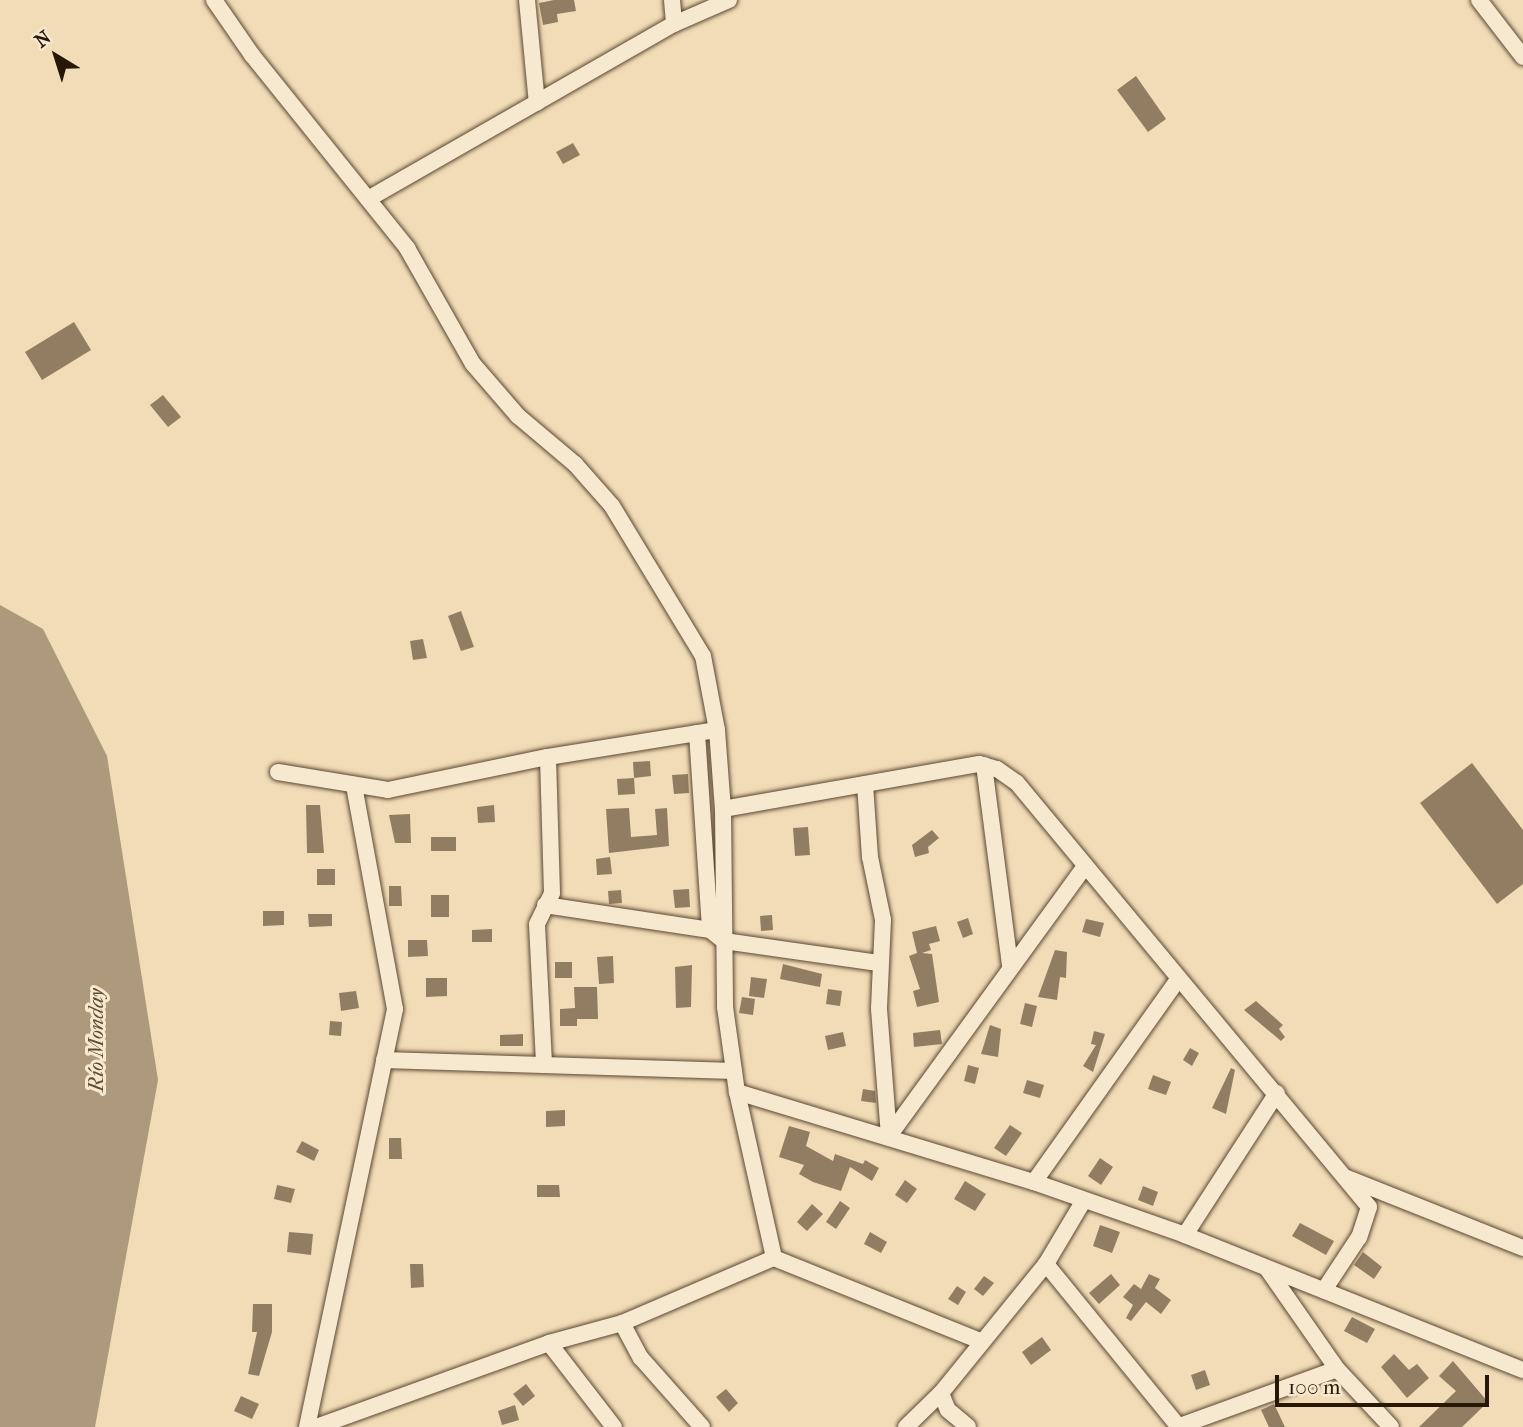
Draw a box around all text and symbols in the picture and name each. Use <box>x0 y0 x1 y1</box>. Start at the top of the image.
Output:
north arrow <box>21 21 91 91</box>
text: N <box>31 26 56 53</box>
water label: Río Monday <box>83 988 109 1092</box>
scale bar <box>1278 1360 1492 1404</box>
text: 100 m <box>1288 1375 1341 1399</box>

